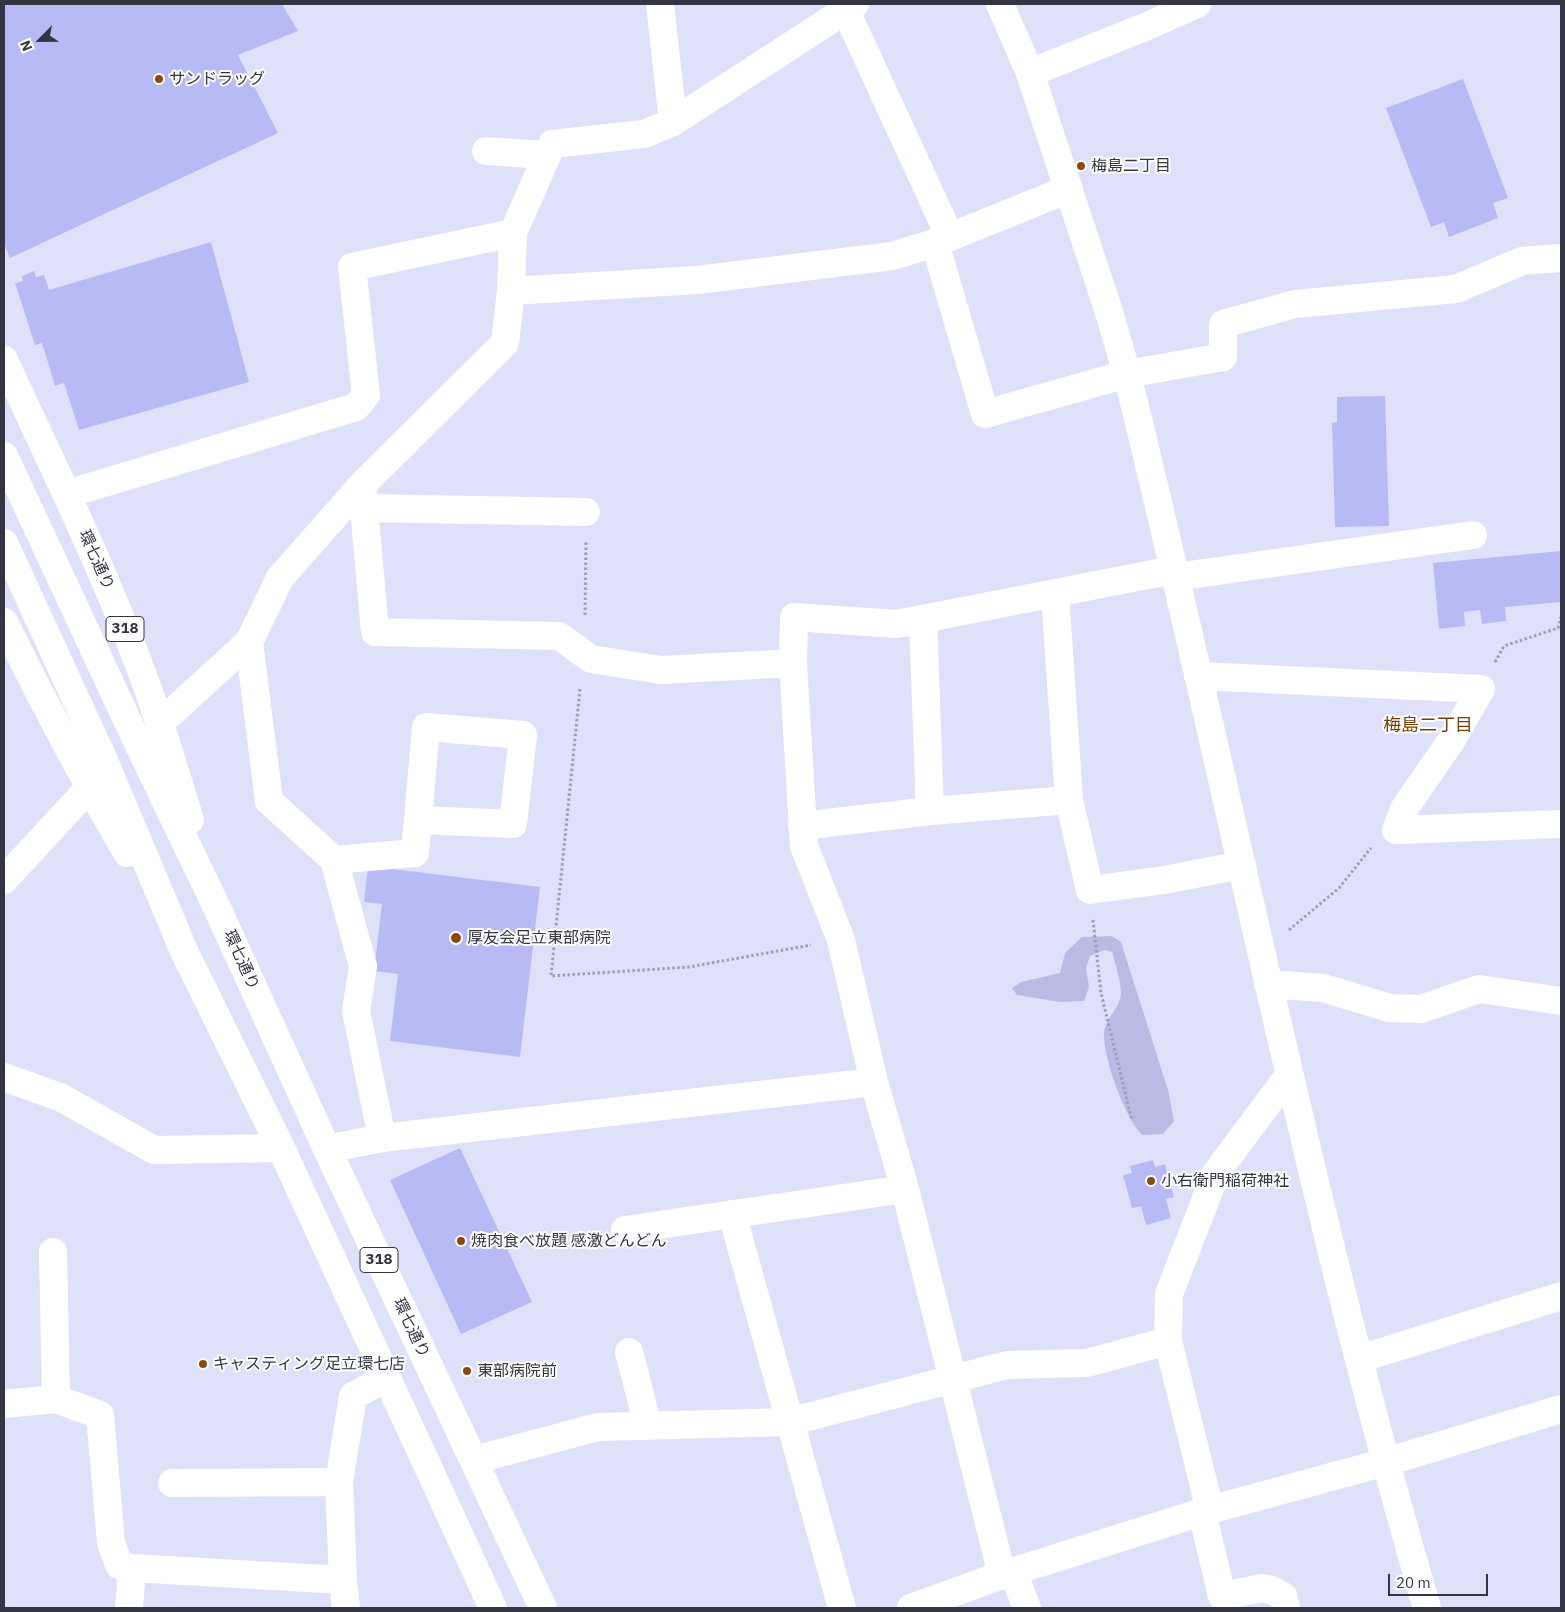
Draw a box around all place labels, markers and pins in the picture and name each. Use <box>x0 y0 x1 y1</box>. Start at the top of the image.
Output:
place label: サンドラッグ <box>169 69 265 89</box>
marker: サンドラッグ <box>153 73 165 85</box>
place label: 梅島二丁目 <box>1091 156 1171 176</box>
marker: 梅島二丁目 <box>1075 160 1087 172</box>
place label: 厚友会足立東部病院 <box>467 928 611 948</box>
marker: 厚友会足立東部病院 <box>449 931 463 945</box>
place label: 小右衛門稲荷神社 <box>1161 1171 1289 1191</box>
marker: 小右衛門稲荷神社 <box>1145 1175 1157 1187</box>
place label: 焼肉食べ放題 感激どんどん <box>471 1231 667 1251</box>
marker: 焼肉食べ放題 感激どんどん <box>455 1235 467 1247</box>
place label: キャスティング足立環七店 <box>213 1354 405 1374</box>
marker: キャスティング足立環七店 <box>197 1358 209 1370</box>
place label: 東部病院前 <box>477 1361 557 1381</box>
marker: 東部病院前 <box>461 1365 473 1377</box>

